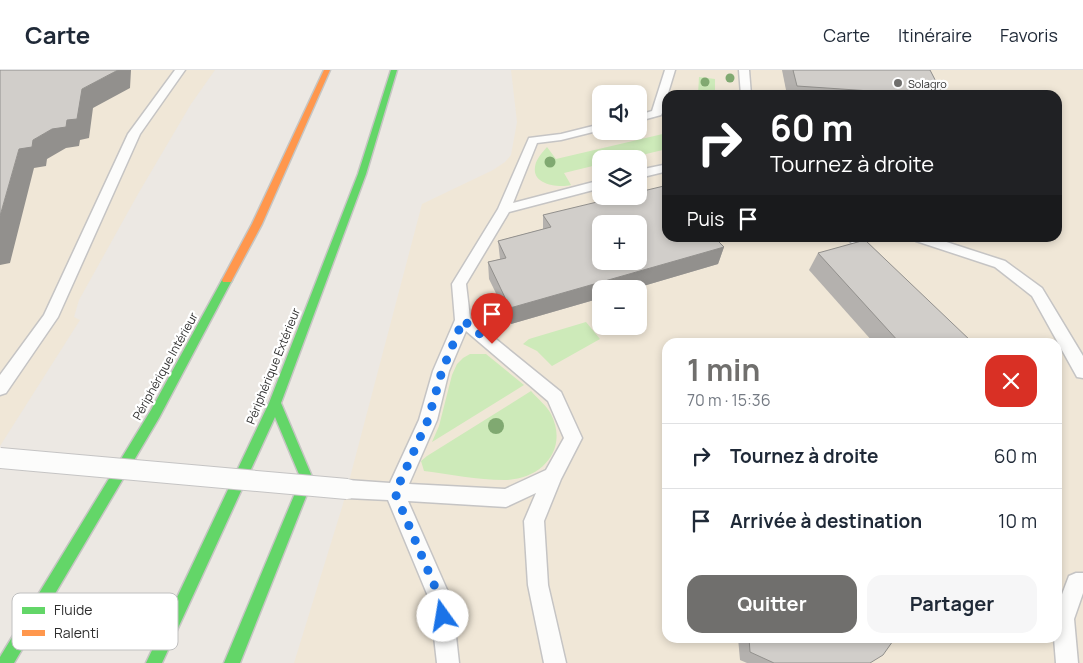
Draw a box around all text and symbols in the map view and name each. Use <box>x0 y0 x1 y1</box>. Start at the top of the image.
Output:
text: Carte <box>25 18 90 51</box>
text: Carte <box>823 23 870 47</box>
text: Itinéraire <box>898 23 972 47</box>
text: Favoris <box>1000 23 1058 47</box>
place label: Solagro <box>908 76 947 91</box>
marker: Solagro <box>892 77 904 89</box>
map controls <box>592 85 647 335</box>
button: sound <box>592 85 647 140</box>
text: 60 m <box>770 104 853 152</box>
icon: right <box>687 110 752 175</box>
text: Tournez à droite <box>770 149 934 179</box>
button: layers <box>592 150 647 205</box>
icon: arrive <box>734 205 762 233</box>
text: Puis <box>687 206 724 232</box>
button: + <box>592 215 647 270</box>
button: − <box>592 280 647 335</box>
pin <box>471 293 513 344</box>
icon: arrive <box>478 300 506 328</box>
street label: Périphérique Extérieur <box>242 305 304 427</box>
street label: Périphérique Intérieur <box>128 308 202 423</box>
text: 1 min <box>687 349 760 390</box>
button: close <box>985 355 1037 407</box>
text: 70 m · 15:36 <box>687 389 771 411</box>
icon: right <box>687 442 715 470</box>
text: Tournez à droite <box>730 443 878 469</box>
text: 60 m <box>994 443 1037 469</box>
icon: arrive <box>687 507 715 535</box>
text: Arrivée à destination <box>730 508 922 534</box>
text: 10 m <box>998 508 1037 534</box>
button: Quitter <box>687 575 857 633</box>
button: Partager <box>867 575 1037 633</box>
position arrow <box>416 589 468 641</box>
legend <box>12 593 178 650</box>
text: Fluide <box>54 600 92 619</box>
text: Ralenti <box>54 623 99 642</box>

